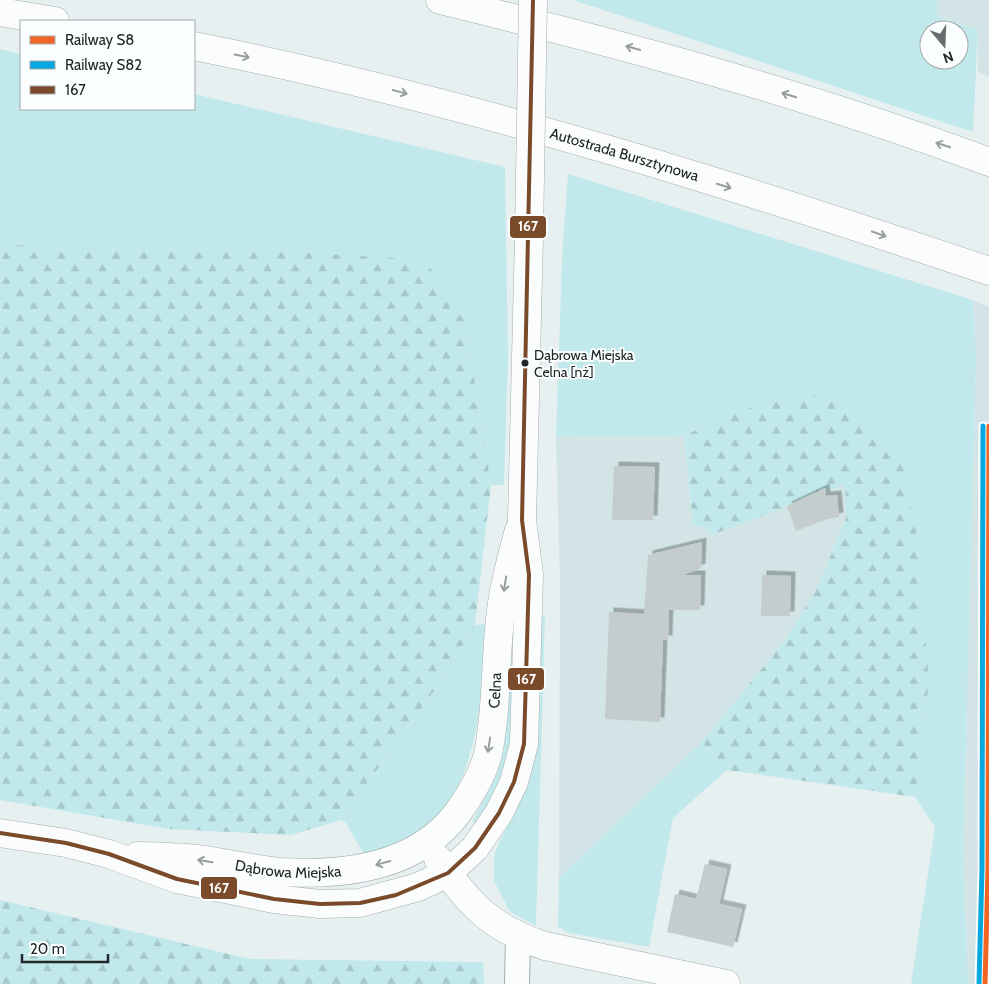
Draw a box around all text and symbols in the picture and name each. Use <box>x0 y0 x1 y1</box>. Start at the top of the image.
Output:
legend <box>20 20 195 110</box>
north arrow <box>919 20 969 70</box>
text: Railway S8 <box>65 31 134 49</box>
one-way arrow <box>626 43 642 52</box>
text: N <box>941 47 956 67</box>
one-way arrow <box>233 51 249 61</box>
text: Railway S82 <box>65 56 142 74</box>
text: 167 <box>65 81 86 99</box>
one-way arrow <box>391 88 407 98</box>
one-way arrow <box>781 89 797 99</box>
street label: Autostrada Bursztynowa <box>548 124 702 186</box>
one-way arrow <box>936 140 952 149</box>
one-way arrow <box>716 181 732 191</box>
line badge: 167 <box>509 215 547 239</box>
text: 167 <box>518 217 539 235</box>
one-way arrow <box>871 230 887 239</box>
place label: Dąbrowa Miejska Celna [nż] <box>534 346 634 381</box>
marker: Dąbrowa Miejska Celna [nż] <box>520 358 530 368</box>
one-way arrow <box>500 576 510 592</box>
line badge: 167 <box>507 667 545 691</box>
text: 167 <box>516 670 537 688</box>
street label: Celna <box>485 671 505 709</box>
one-way arrow <box>484 737 494 753</box>
one-way arrow <box>198 856 214 866</box>
street label: Dąbrowa Miejska <box>234 856 343 882</box>
one-way arrow <box>376 858 392 868</box>
line badge: 167 <box>200 876 238 900</box>
text: 167 <box>209 879 230 897</box>
scale bar <box>22 932 109 964</box>
text: 20 m <box>30 940 65 958</box>

